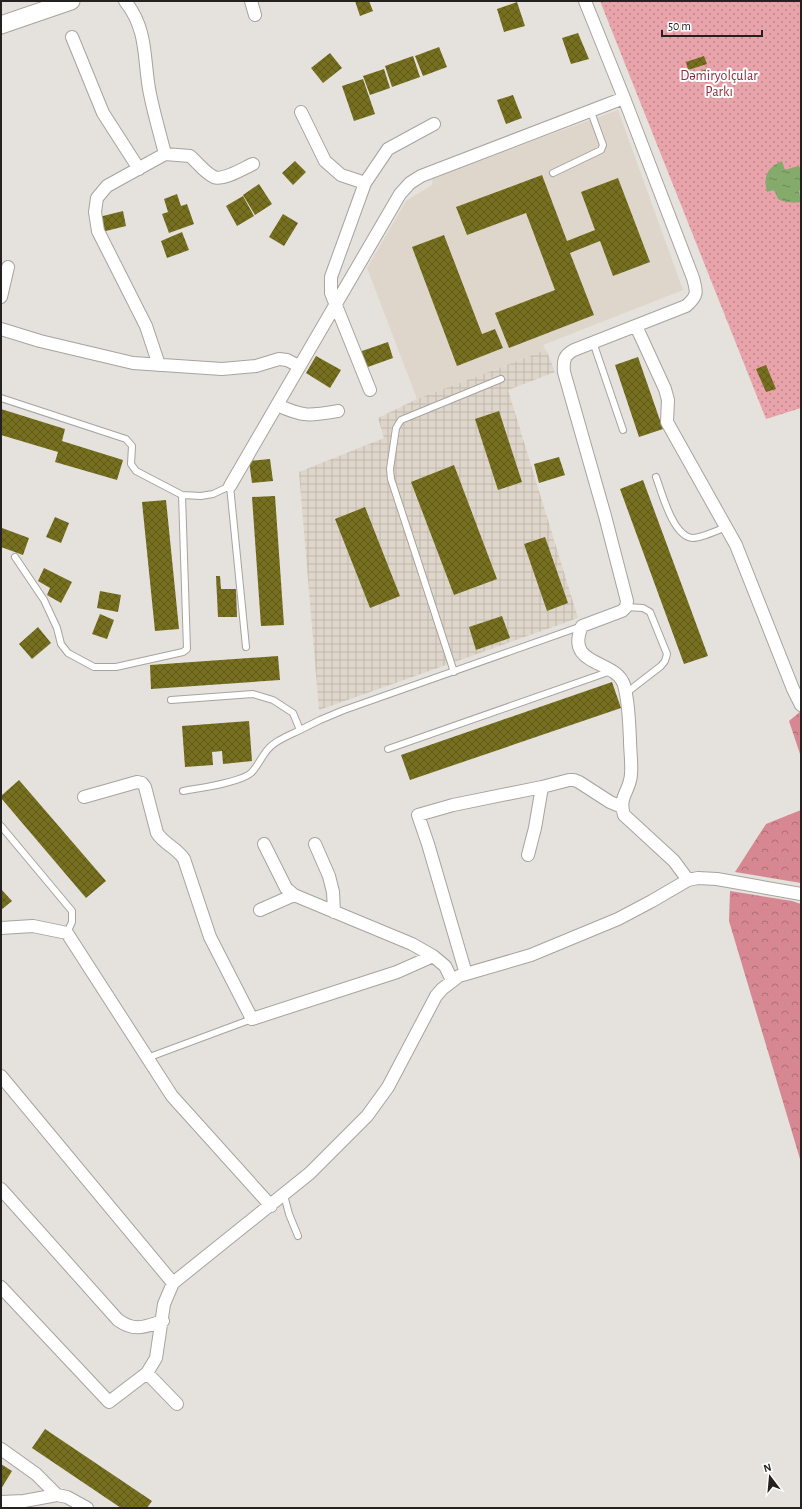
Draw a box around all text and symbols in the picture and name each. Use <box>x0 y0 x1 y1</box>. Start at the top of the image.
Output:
scale bar <box>662 12 762 38</box>
text: 50 m <box>668 20 691 32</box>
park label: Dəmiryolçular Parkı <box>680 69 758 99</box>
north arrow <box>750 1457 790 1497</box>
text: N <box>762 1462 773 1474</box>

